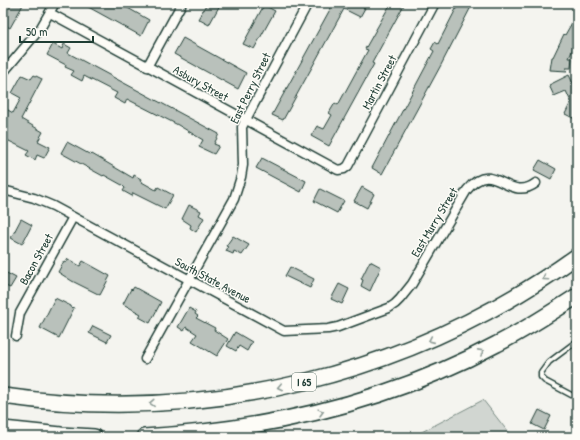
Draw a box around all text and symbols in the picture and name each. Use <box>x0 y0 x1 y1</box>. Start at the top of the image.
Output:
scale bar <box>20 18 93 44</box>
text: 50 m <box>26 23 47 40</box>
street label: East Perry Street <box>225 49 275 126</box>
street label: Martin Street <box>358 51 401 112</box>
street label: Asbury Street <box>170 61 232 106</box>
street label: East Murry Street <box>407 183 462 260</box>
street label: Bacon Street <box>15 229 58 288</box>
street label: South State Avenue <box>172 253 254 307</box>
one-way arrow <box>542 273 549 281</box>
one-way arrow <box>428 335 435 343</box>
one-way arrow <box>477 350 485 357</box>
road number: I 65 <box>292 373 316 391</box>
one-way arrow <box>277 383 284 391</box>
one-way arrow <box>149 399 155 408</box>
one-way arrow <box>317 408 324 417</box>

